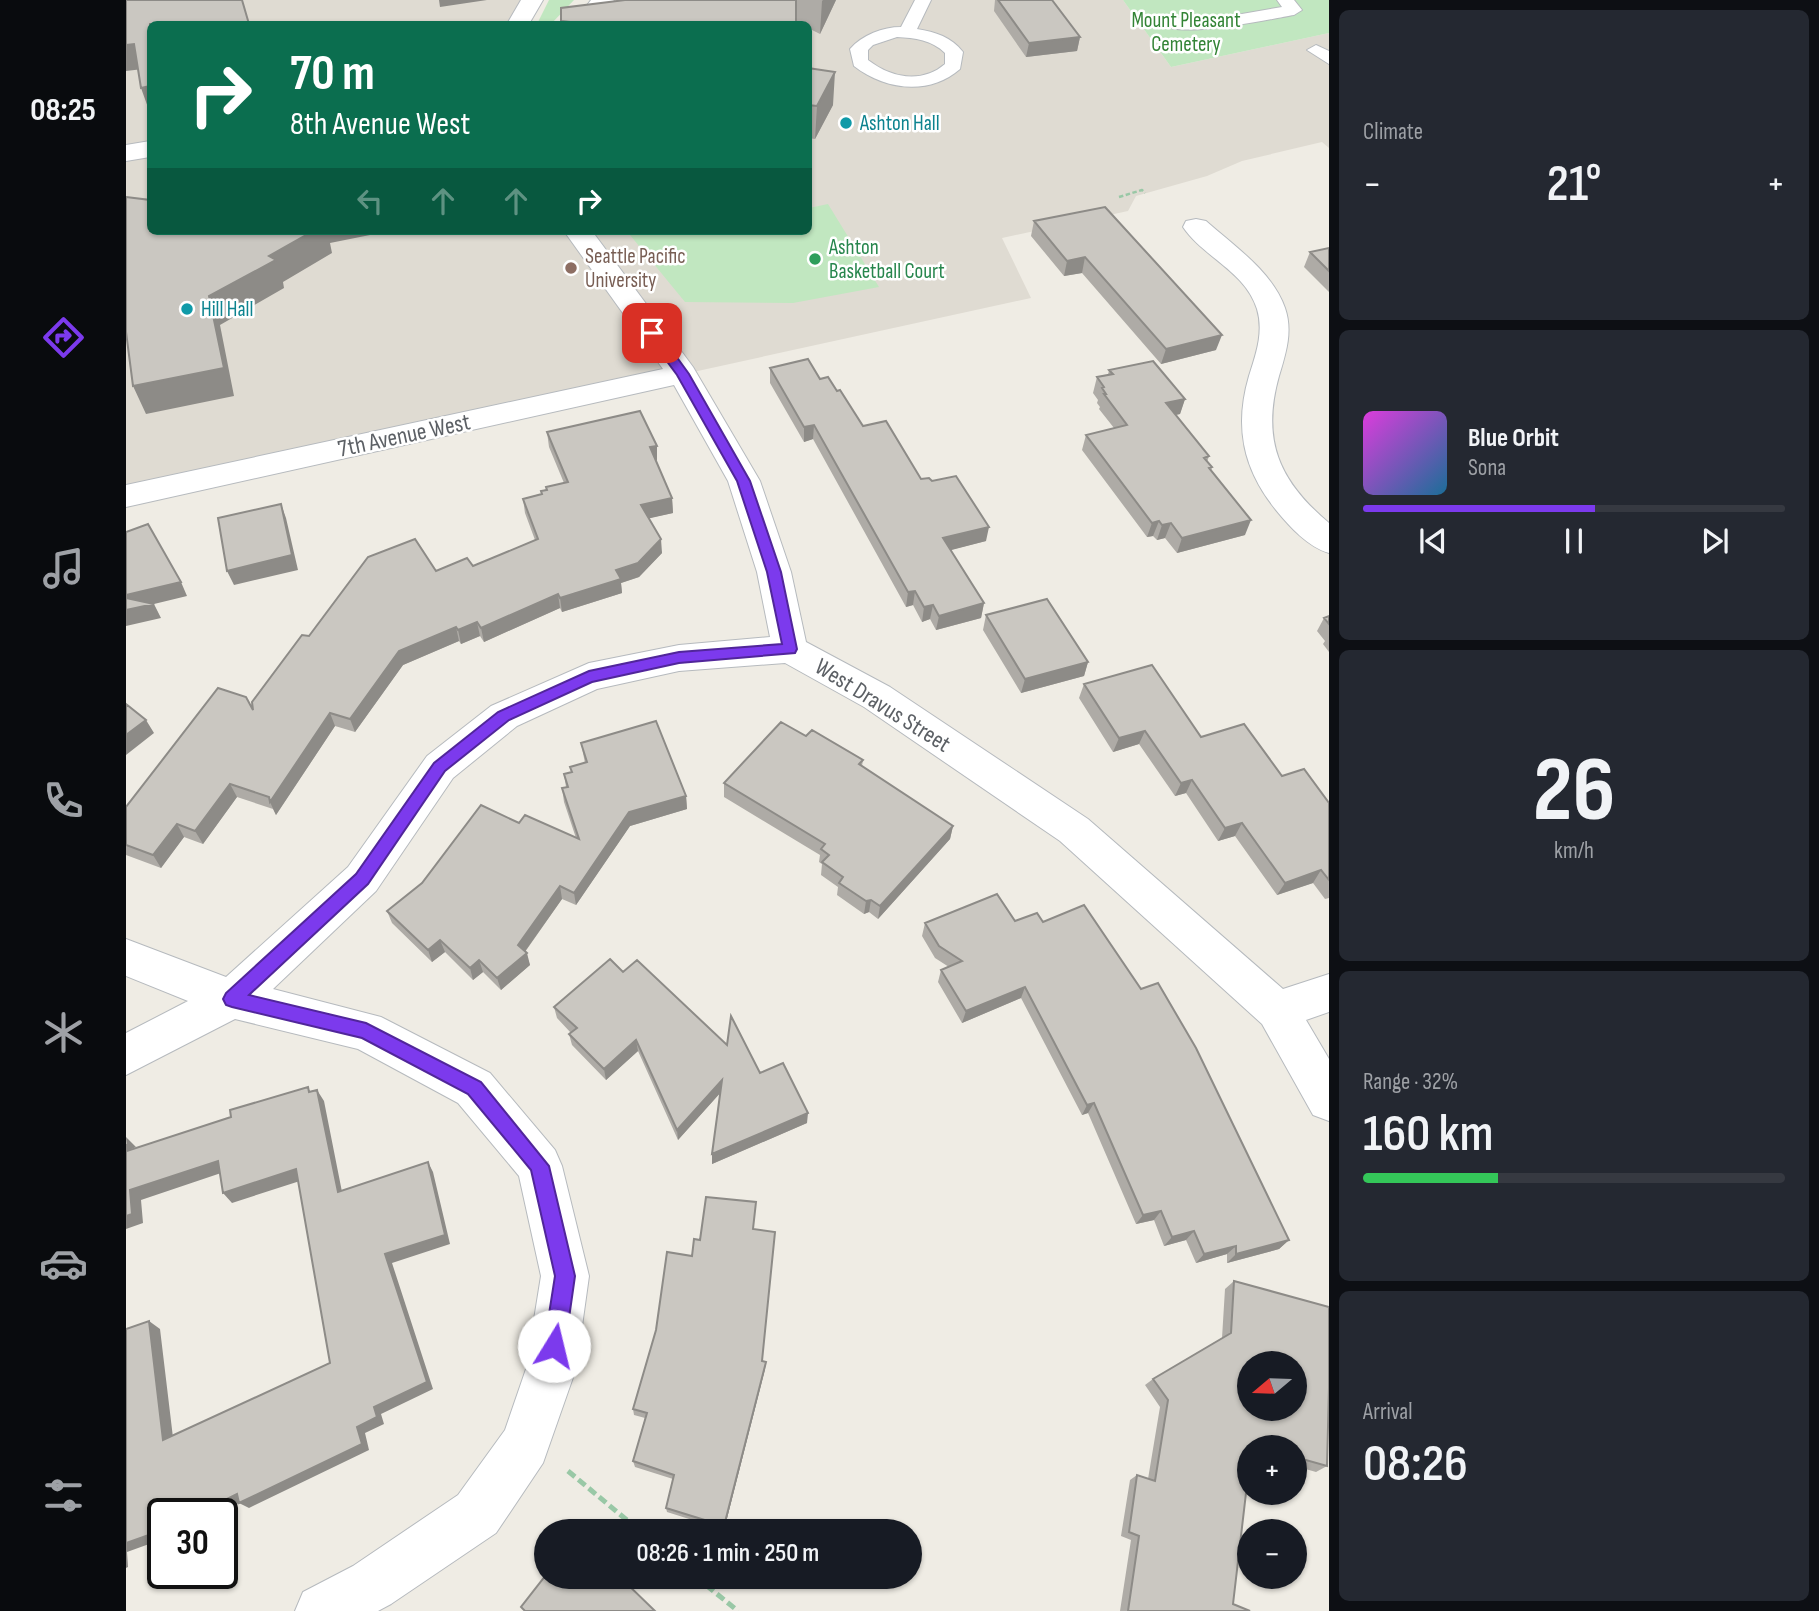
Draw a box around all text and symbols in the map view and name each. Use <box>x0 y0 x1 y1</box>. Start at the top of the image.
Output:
park label: Mount Pleasant Cemetery <box>1131 8 1241 57</box>
text: 70 m <box>290 45 375 104</box>
icon: right <box>175 49 266 140</box>
text: 08:25 <box>30 91 96 130</box>
text: 8th Avenue West <box>290 105 470 144</box>
place label: Ashton Hall <box>859 111 940 136</box>
marker: Ashton Hall <box>838 115 854 131</box>
text: Climate <box>1363 118 1423 146</box>
text: 21° <box>1547 153 1601 216</box>
text: − <box>1363 162 1382 207</box>
text: + <box>1766 162 1785 207</box>
icon: left <box>351 182 389 220</box>
icon: ahead <box>424 182 462 220</box>
icon: ahead <box>497 182 535 220</box>
icon: right <box>570 182 608 220</box>
place label: Ashton Basketball Court <box>828 235 945 284</box>
place label: Seattle Pacific University <box>585 244 686 293</box>
marker: Ashton Basketball Court <box>807 251 823 267</box>
marker: Seattle Pacific University <box>563 260 579 276</box>
place label: Hill Hall <box>201 297 253 322</box>
marker: Hill Hall <box>179 301 195 317</box>
pin <box>622 303 682 363</box>
icon: directions <box>39 313 88 362</box>
icon: arrive <box>633 314 671 352</box>
street label: 7th Avenue West <box>335 407 473 464</box>
text: Blue Orbit <box>1468 423 1559 454</box>
text: Sona <box>1468 454 1506 482</box>
icon: previous <box>1414 522 1452 560</box>
icon: pause <box>1555 522 1593 560</box>
icon: next <box>1696 522 1734 560</box>
icon: music <box>39 544 88 593</box>
street label: West Dravus Street <box>810 652 956 759</box>
text: 26 <box>1533 737 1615 846</box>
icon: phone <box>39 776 88 825</box>
text: km/h <box>1554 837 1594 865</box>
icon: climate <box>39 1008 88 1057</box>
text: Range · 32% <box>1363 1068 1458 1096</box>
text: 160 km <box>1363 1103 1494 1166</box>
icon: car <box>39 1239 88 1288</box>
position arrow <box>517 1309 591 1383</box>
north arrow <box>1237 1351 1307 1421</box>
map controls <box>1237 1351 1307 1589</box>
text: Arrival <box>1363 1398 1412 1426</box>
text: 08:26 <box>1363 1433 1468 1496</box>
button: + <box>1237 1435 1307 1505</box>
icon: filters <box>39 1471 88 1520</box>
speed limit sign: 30 <box>147 1498 238 1589</box>
button: − <box>1237 1519 1307 1589</box>
text: 08:26 · 1 min · 250 m <box>637 1538 819 1569</box>

